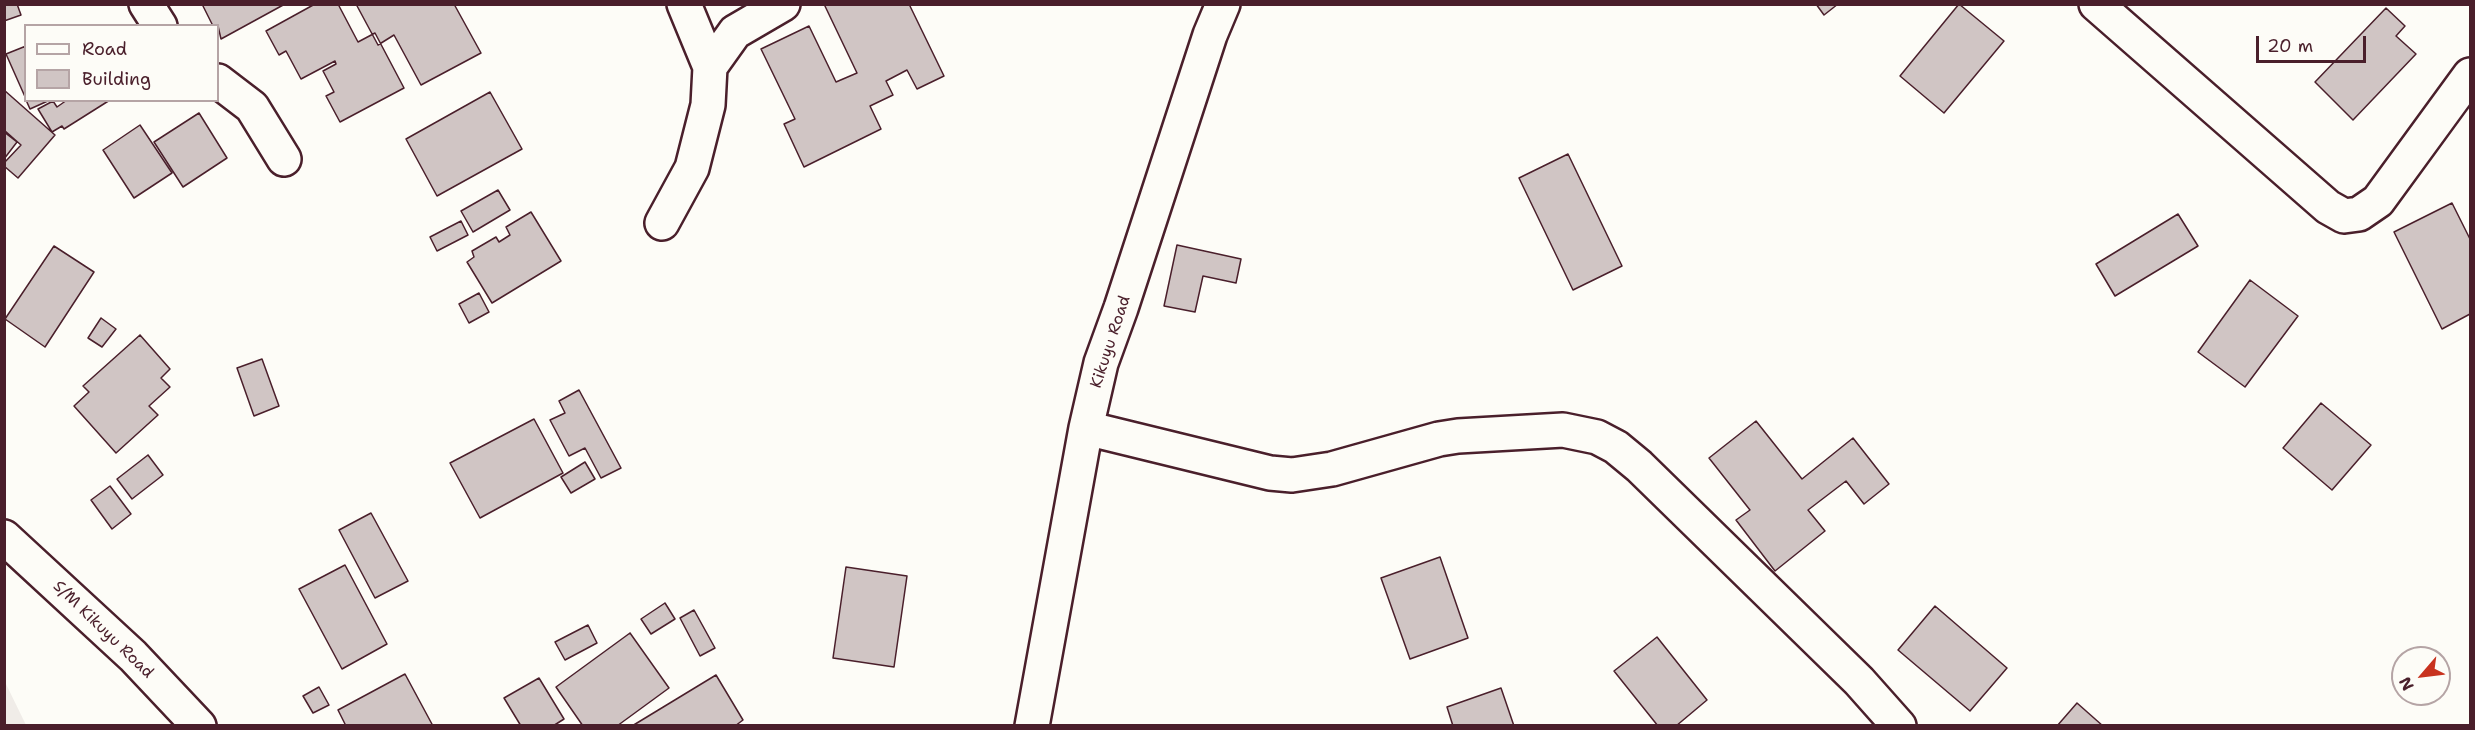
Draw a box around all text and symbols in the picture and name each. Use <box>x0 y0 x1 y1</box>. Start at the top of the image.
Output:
legend <box>24 24 219 102</box>
scale bar <box>2259 24 2368 62</box>
text: 20 m <box>2267 34 2313 58</box>
text: Road <box>82 37 127 61</box>
text: Building <box>82 67 151 91</box>
street label: Kikuyu Road <box>1087 293 1135 391</box>
street label: S/M Kikuyu Road <box>49 577 157 683</box>
north arrow <box>2391 646 2451 706</box>
text: N <box>2394 673 2419 694</box>

